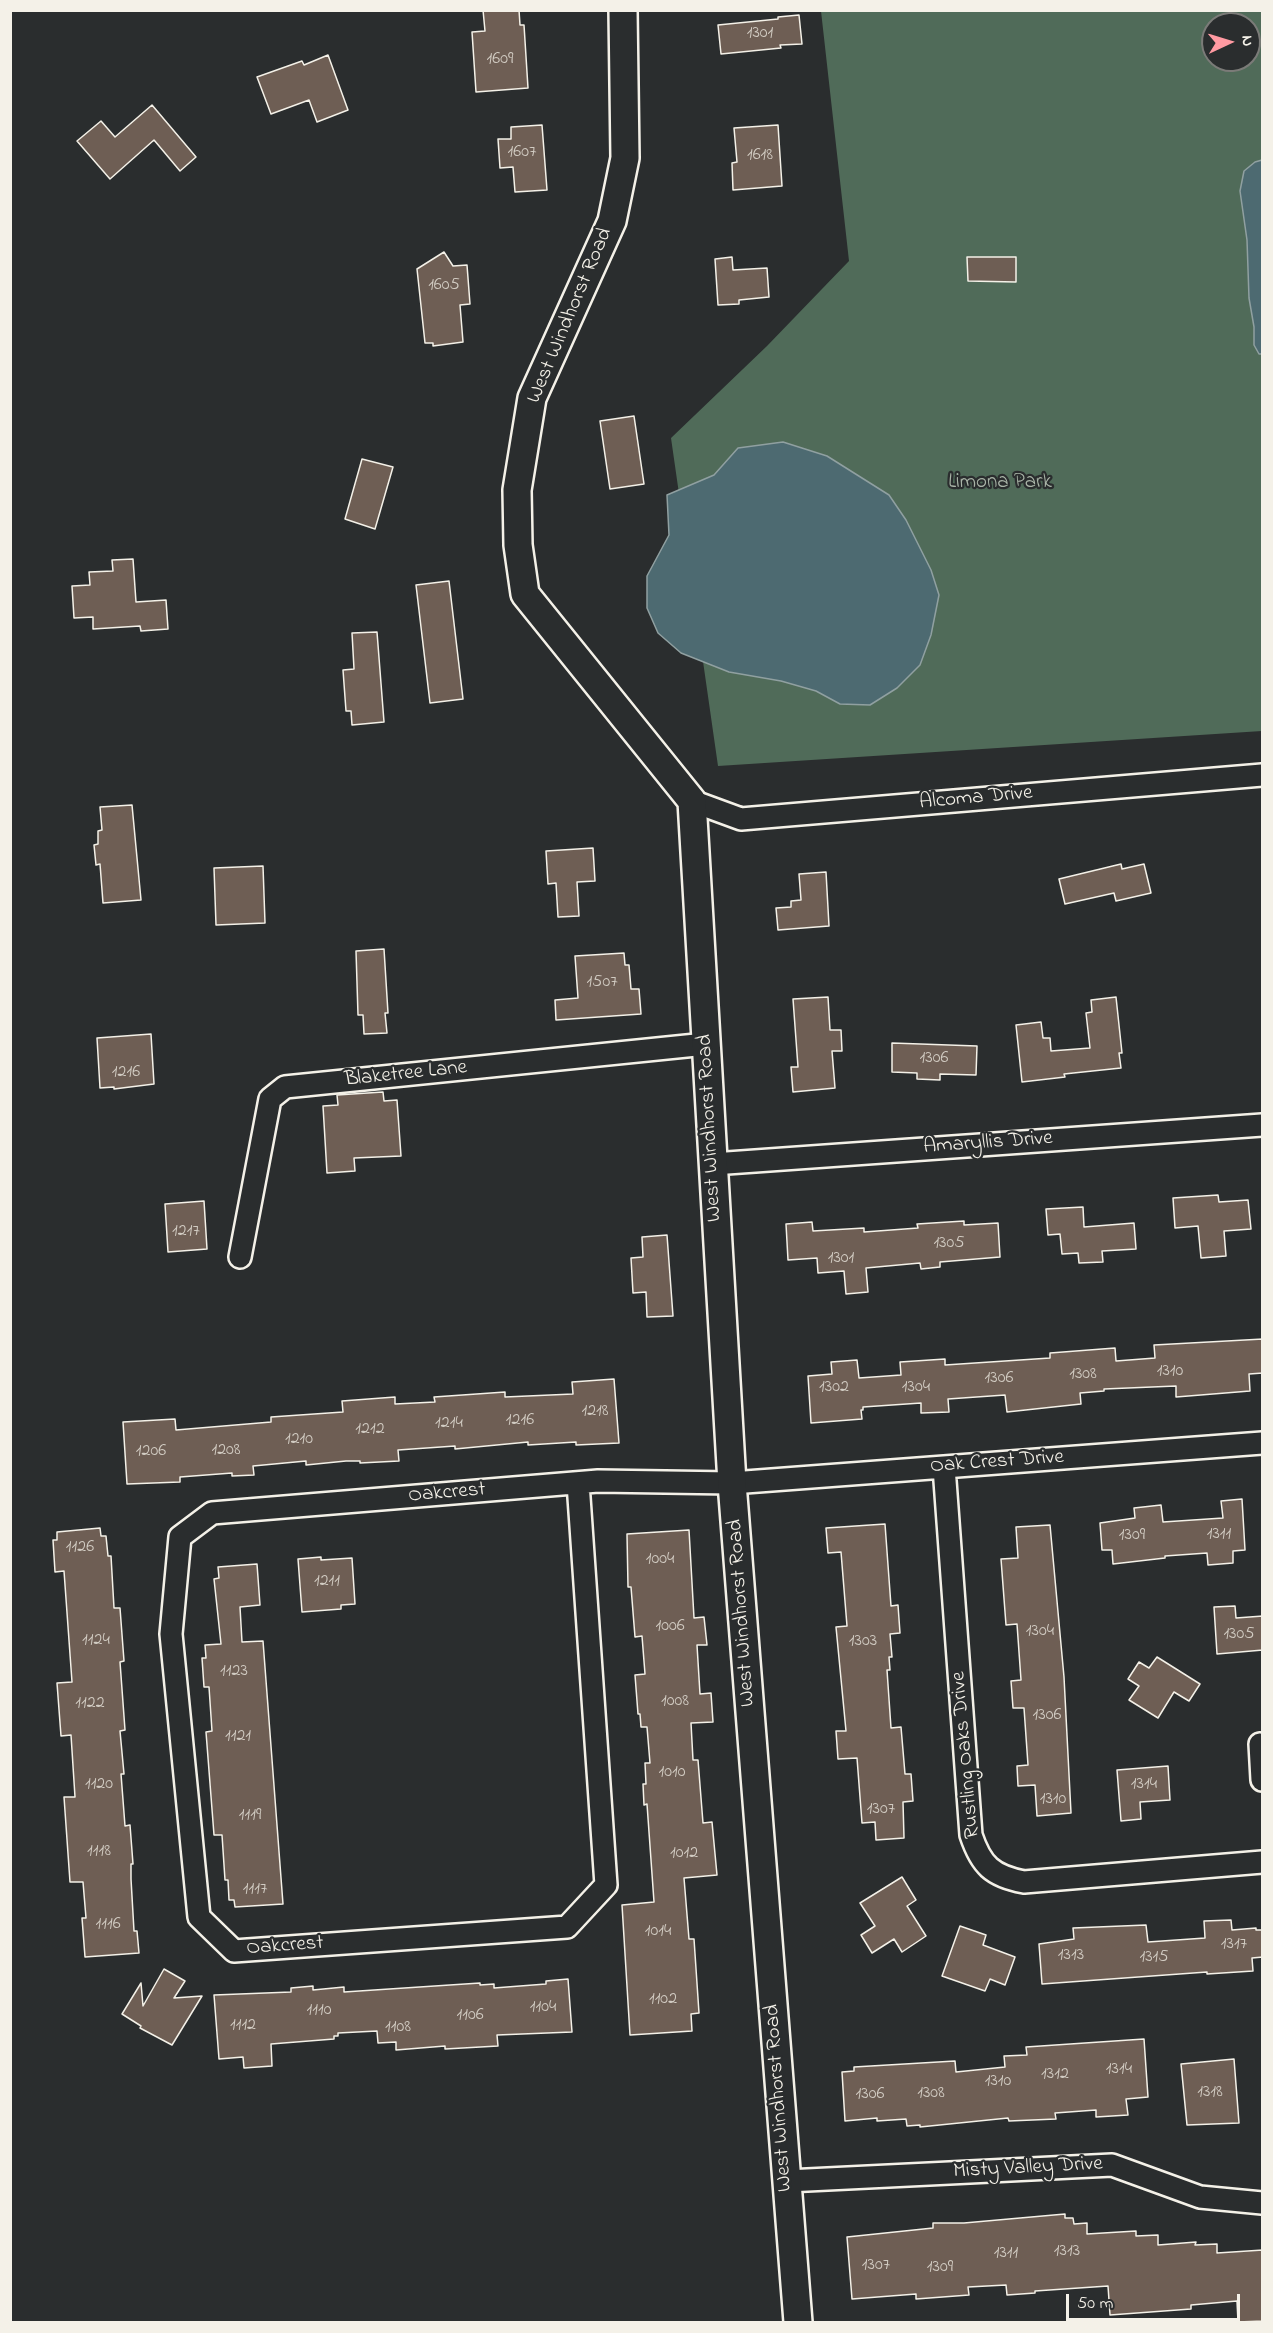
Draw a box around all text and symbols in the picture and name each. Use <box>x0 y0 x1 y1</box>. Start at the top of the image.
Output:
north arrow <box>1201 12 1261 72</box>
house number: 1301 <box>747 23 773 45</box>
text: N <box>1235 35 1259 47</box>
house number: 1609 <box>487 49 513 71</box>
house number: 1607 <box>508 142 536 164</box>
house number: 1618 <box>747 145 773 167</box>
street label: West Windhorst Road <box>523 225 619 407</box>
house number: 1605 <box>428 275 460 297</box>
park label: Limona Park <box>948 471 1052 497</box>
street label: Alcoma Drive <box>918 782 1034 816</box>
house number: 1507 <box>586 972 618 994</box>
street label: West Windhorst Road <box>693 1033 729 1223</box>
house number: 1306 <box>920 1048 948 1070</box>
street label: Blaketree Lane <box>344 1056 468 1094</box>
house number: 1216 <box>112 1062 140 1084</box>
street label: Amaryllis Drive <box>923 1127 1053 1161</box>
house number: 1217 <box>172 1221 200 1243</box>
house number: 1305 <box>933 1233 965 1255</box>
house number: 1301 <box>828 1248 854 1270</box>
house number: 1310 <box>1157 1361 1183 1383</box>
house number: 1308 <box>1069 1364 1097 1386</box>
house number: 1306 <box>985 1368 1013 1390</box>
house number: 1302 <box>819 1377 849 1399</box>
house number: 1304 <box>902 1377 930 1399</box>
house number: 1218 <box>581 1401 609 1423</box>
house number: 1216 <box>506 1410 534 1432</box>
house number: 1214 <box>435 1413 463 1435</box>
house number: 1212 <box>355 1419 385 1441</box>
house number: 1210 <box>285 1429 313 1451</box>
house number: 1208 <box>211 1440 241 1462</box>
house number: 1206 <box>136 1441 166 1463</box>
street label: Oak Crest Drive <box>929 1446 1065 1480</box>
street label: Oakcrest <box>407 1478 487 1510</box>
street label: West Windhorst Road <box>724 1518 762 1708</box>
house number: 1311 <box>1207 1524 1231 1546</box>
house number: 1309 <box>1119 1525 1145 1547</box>
house number: 1126 <box>66 1537 94 1559</box>
house number: 1004 <box>646 1549 674 1571</box>
house number: 1211 <box>314 1571 340 1593</box>
house number: 1006 <box>655 1616 685 1638</box>
house number: 1304 <box>1026 1621 1054 1643</box>
house number: 1305 <box>1223 1624 1255 1646</box>
house number: 1124 <box>82 1630 110 1652</box>
house number: 1303 <box>849 1631 877 1653</box>
house number: 1123 <box>220 1661 248 1683</box>
street label: Rustling Oaks Drive <box>947 1670 987 1840</box>
house number: 1008 <box>661 1691 689 1713</box>
house number: 1122 <box>75 1693 105 1715</box>
house number: 1306 <box>1033 1705 1061 1727</box>
house number: 1121 <box>225 1726 251 1748</box>
house number: 1010 <box>659 1762 685 1784</box>
house number: 1120 <box>85 1774 113 1796</box>
house number: 1314 <box>1131 1774 1157 1796</box>
house number: 1310 <box>1040 1789 1066 1811</box>
house number: 1307 <box>867 1799 895 1821</box>
house number: 1119 <box>239 1805 261 1827</box>
house number: 1118 <box>87 1841 111 1863</box>
house number: 1012 <box>670 1843 698 1865</box>
house number: 1117 <box>243 1879 267 1901</box>
house number: 1116 <box>95 1914 121 1936</box>
house number: 1014 <box>645 1921 671 1943</box>
street label: Oakcrest <box>246 1932 324 1962</box>
house number: 1317 <box>1221 1934 1247 1956</box>
house number: 1313 <box>1058 1945 1084 1967</box>
house number: 1315 <box>1139 1947 1169 1969</box>
house number: 1102 <box>649 1989 677 2011</box>
house number: 1104 <box>530 1997 556 2019</box>
house number: 1110 <box>307 2000 331 2022</box>
street label: West Windhorst Road <box>761 2003 799 2193</box>
house number: 1106 <box>456 2005 484 2027</box>
house number: 1112 <box>230 2015 256 2037</box>
house number: 1108 <box>385 2017 411 2039</box>
house number: 1314 <box>1106 2059 1132 2081</box>
house number: 1312 <box>1041 2064 1069 2086</box>
house number: 1310 <box>985 2071 1011 2093</box>
house number: 1318 <box>1197 2082 1223 2104</box>
house number: 1308 <box>917 2083 945 2105</box>
house number: 1306 <box>856 2084 884 2106</box>
street label: Misty Valley Drive <box>953 2153 1103 2185</box>
house number: 1313 <box>1054 2241 1080 2263</box>
house number: 1311 <box>994 2243 1018 2265</box>
house number: 1307 <box>862 2255 890 2277</box>
house number: 1309 <box>927 2257 953 2279</box>
scale bar <box>1069 2282 1243 2320</box>
text: 50 m <box>1077 2291 1114 2317</box>

